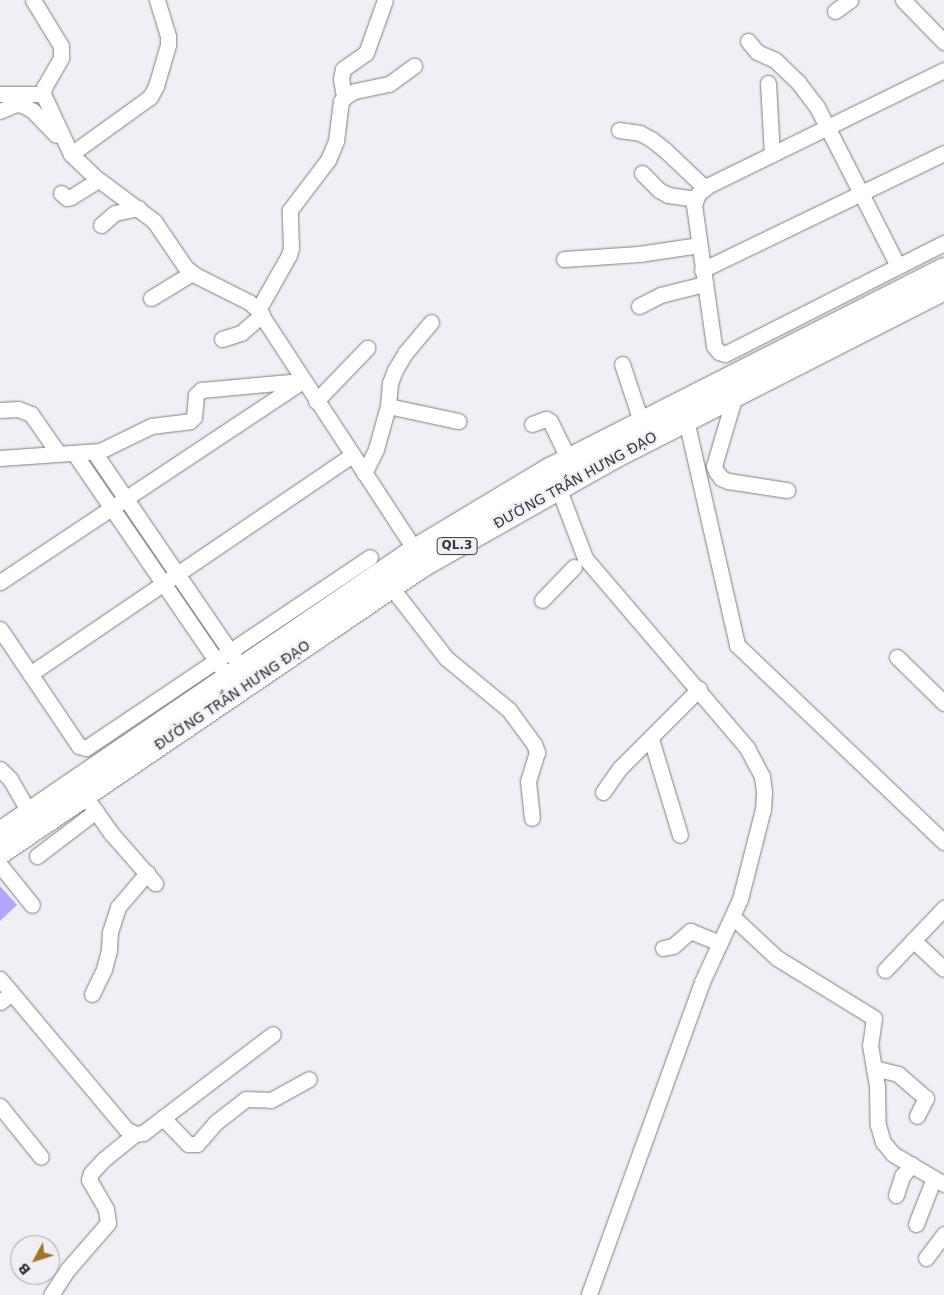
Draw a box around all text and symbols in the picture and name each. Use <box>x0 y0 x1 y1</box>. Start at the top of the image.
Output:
street label: ĐƯỜNG TRẦN HƯNG ĐẠO <box>490 428 660 532</box>
road number: QL.3 <box>436 536 478 556</box>
street label: ĐƯỜNG TRẦN HƯNG ĐẠO <box>151 637 313 753</box>
north arrow <box>10 1235 60 1285</box>
text: B <box>15 1260 34 1278</box>

